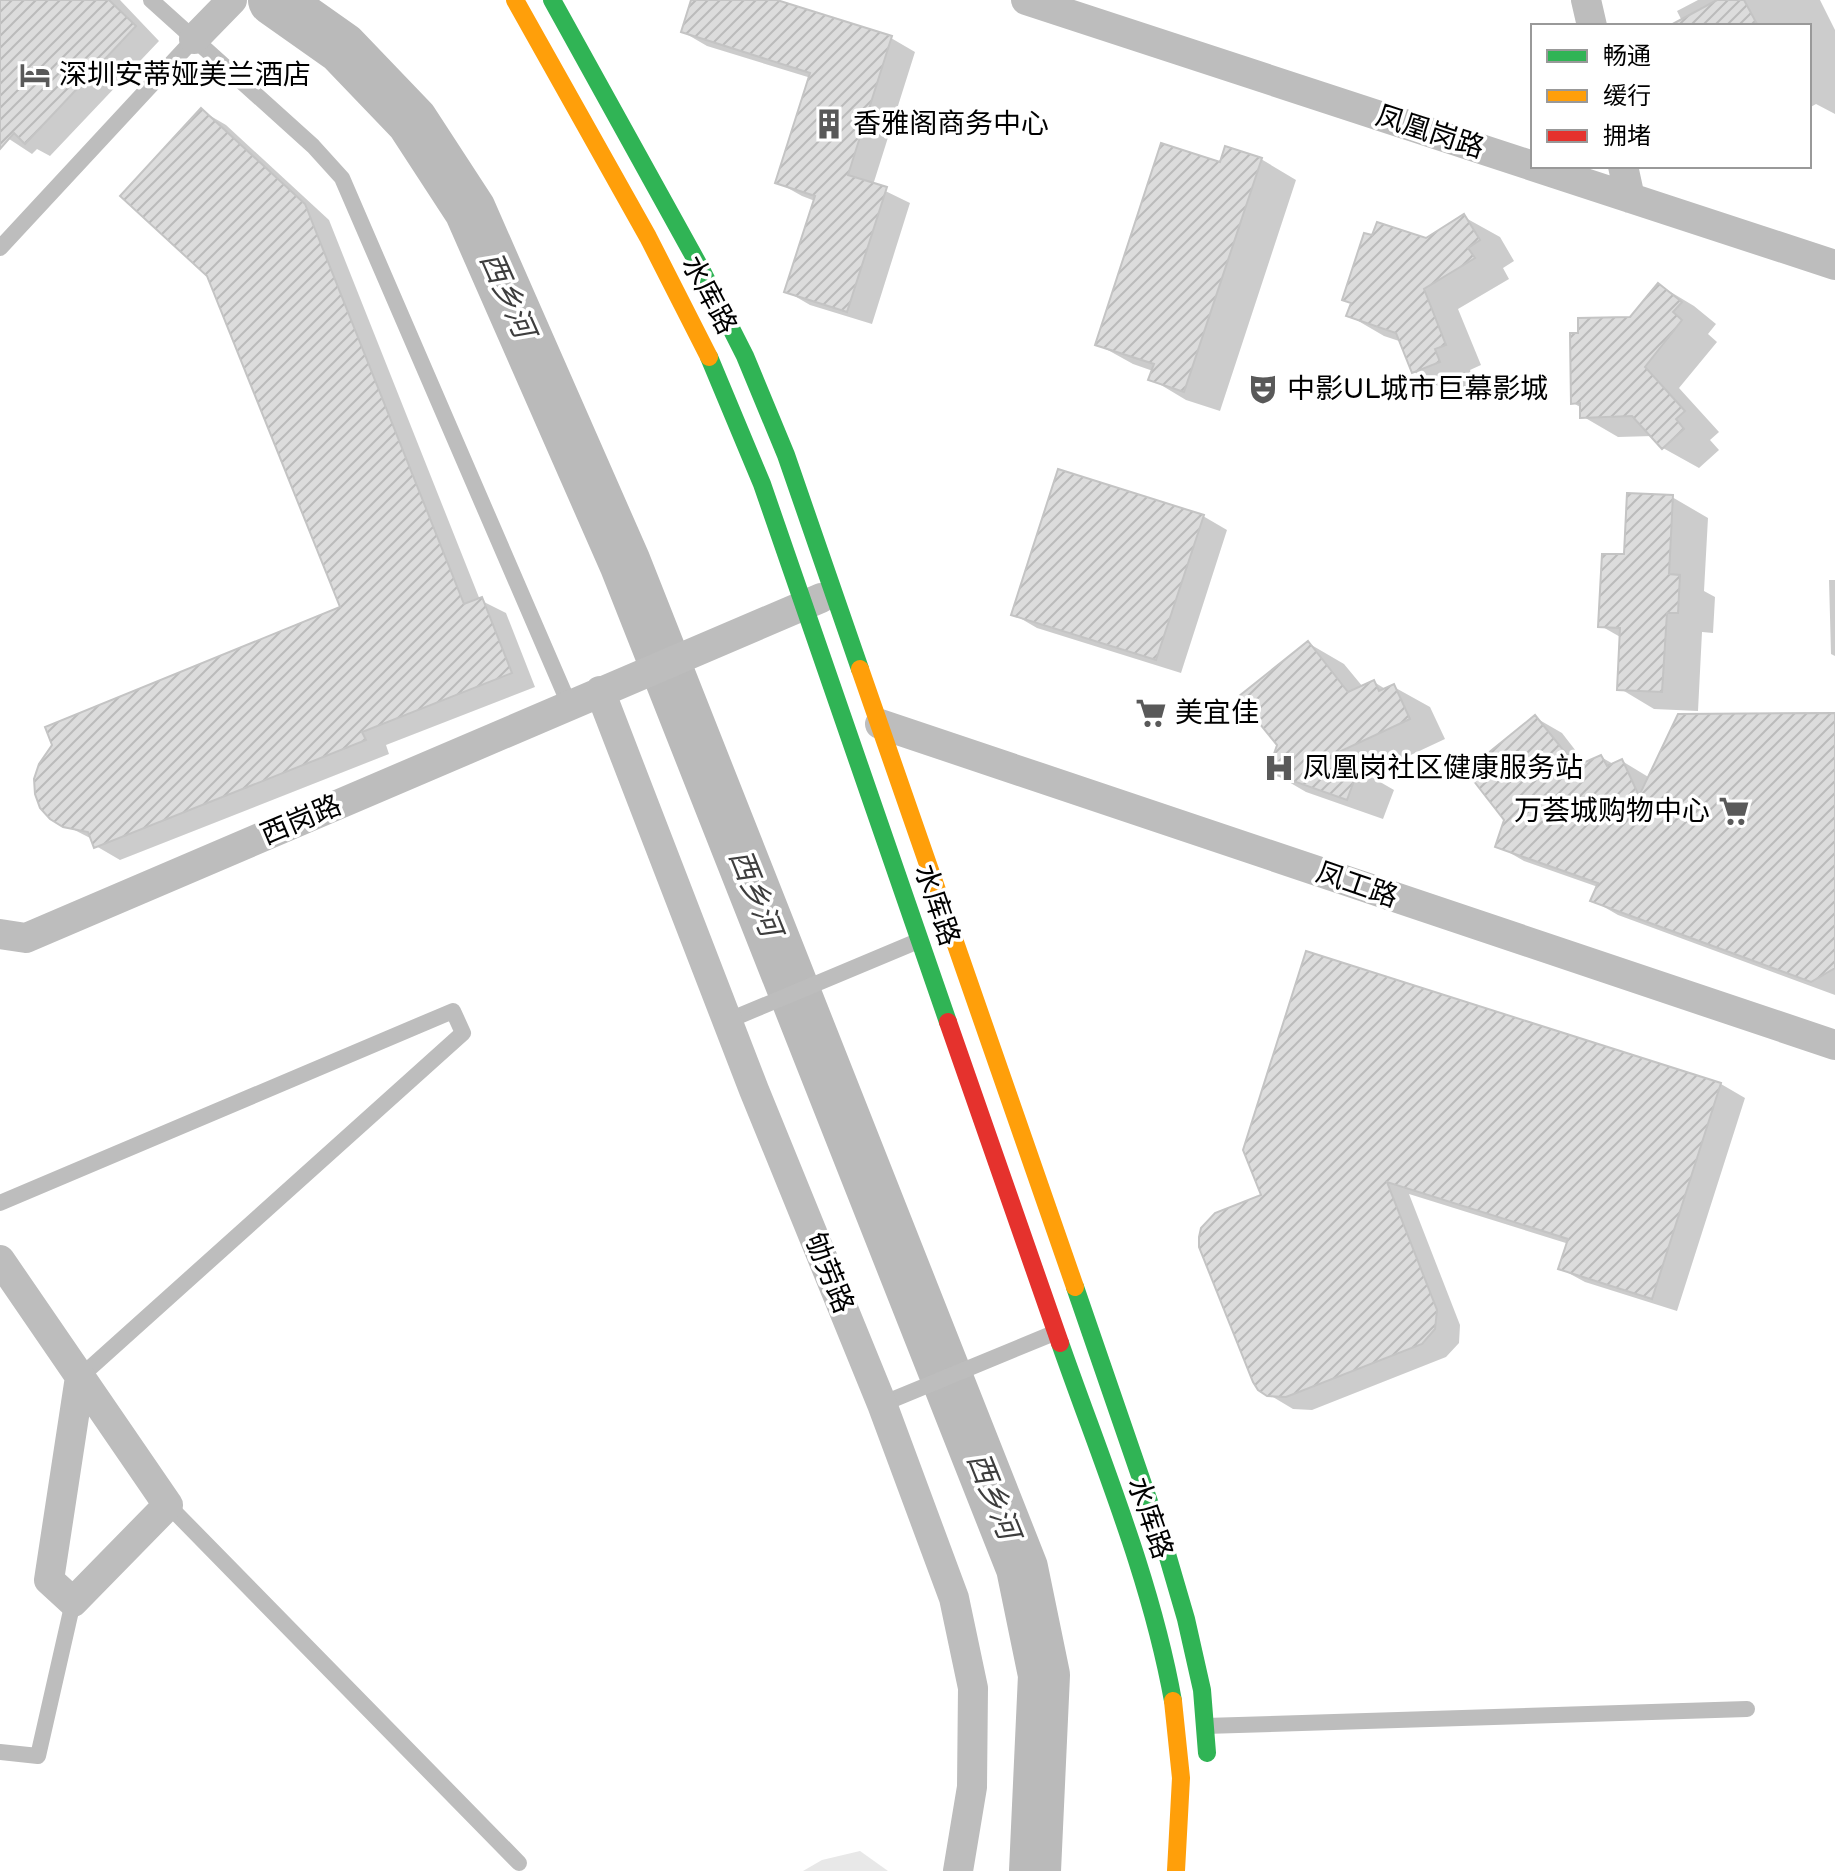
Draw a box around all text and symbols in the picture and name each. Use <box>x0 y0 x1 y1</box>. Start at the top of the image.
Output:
legend <box>1531 24 1811 168</box>
text: 畅通 <box>1603 42 1651 71</box>
hotel icon: 深圳安蒂娅美兰酒店 <box>18 58 52 92</box>
place label: 深圳安蒂娅美兰酒店 <box>59 58 311 92</box>
text: 缓行 <box>1603 82 1651 111</box>
street label: 凤凰岗路 <box>1371 99 1489 165</box>
building icon: 香雅阁商务中心 <box>812 107 846 141</box>
place label: 香雅阁商务中心 <box>853 107 1049 141</box>
text: 拥堵 <box>1603 122 1651 151</box>
water label: 西乡河 <box>472 246 544 348</box>
street label: 水库路 <box>674 250 744 340</box>
theatre icon: 中影UL城市巨幕影城 <box>1246 372 1280 406</box>
place label: 中影UL城市巨幕影城 <box>1287 372 1548 406</box>
supermarket icon: 美宜佳 <box>1134 696 1168 730</box>
place label: 美宜佳 <box>1175 696 1259 730</box>
hospital icon: 凤凰岗社区健康服务站 <box>1262 751 1296 785</box>
place label: 凤凰岗社区健康服务站 <box>1303 751 1583 785</box>
street label: 西岗路 <box>256 788 346 852</box>
place label: 万荟城购物中心 <box>1514 794 1710 828</box>
supermarket icon: 万荟城购物中心 <box>1717 794 1751 828</box>
water label: 西乡河 <box>721 844 791 946</box>
street label: 凤工路 <box>1312 855 1402 915</box>
street label: 水库路 <box>907 860 967 950</box>
street label: 劬劳路 <box>798 1228 860 1318</box>
water label: 西乡河 <box>959 1447 1029 1549</box>
street label: 水库路 <box>1120 1473 1180 1563</box>

